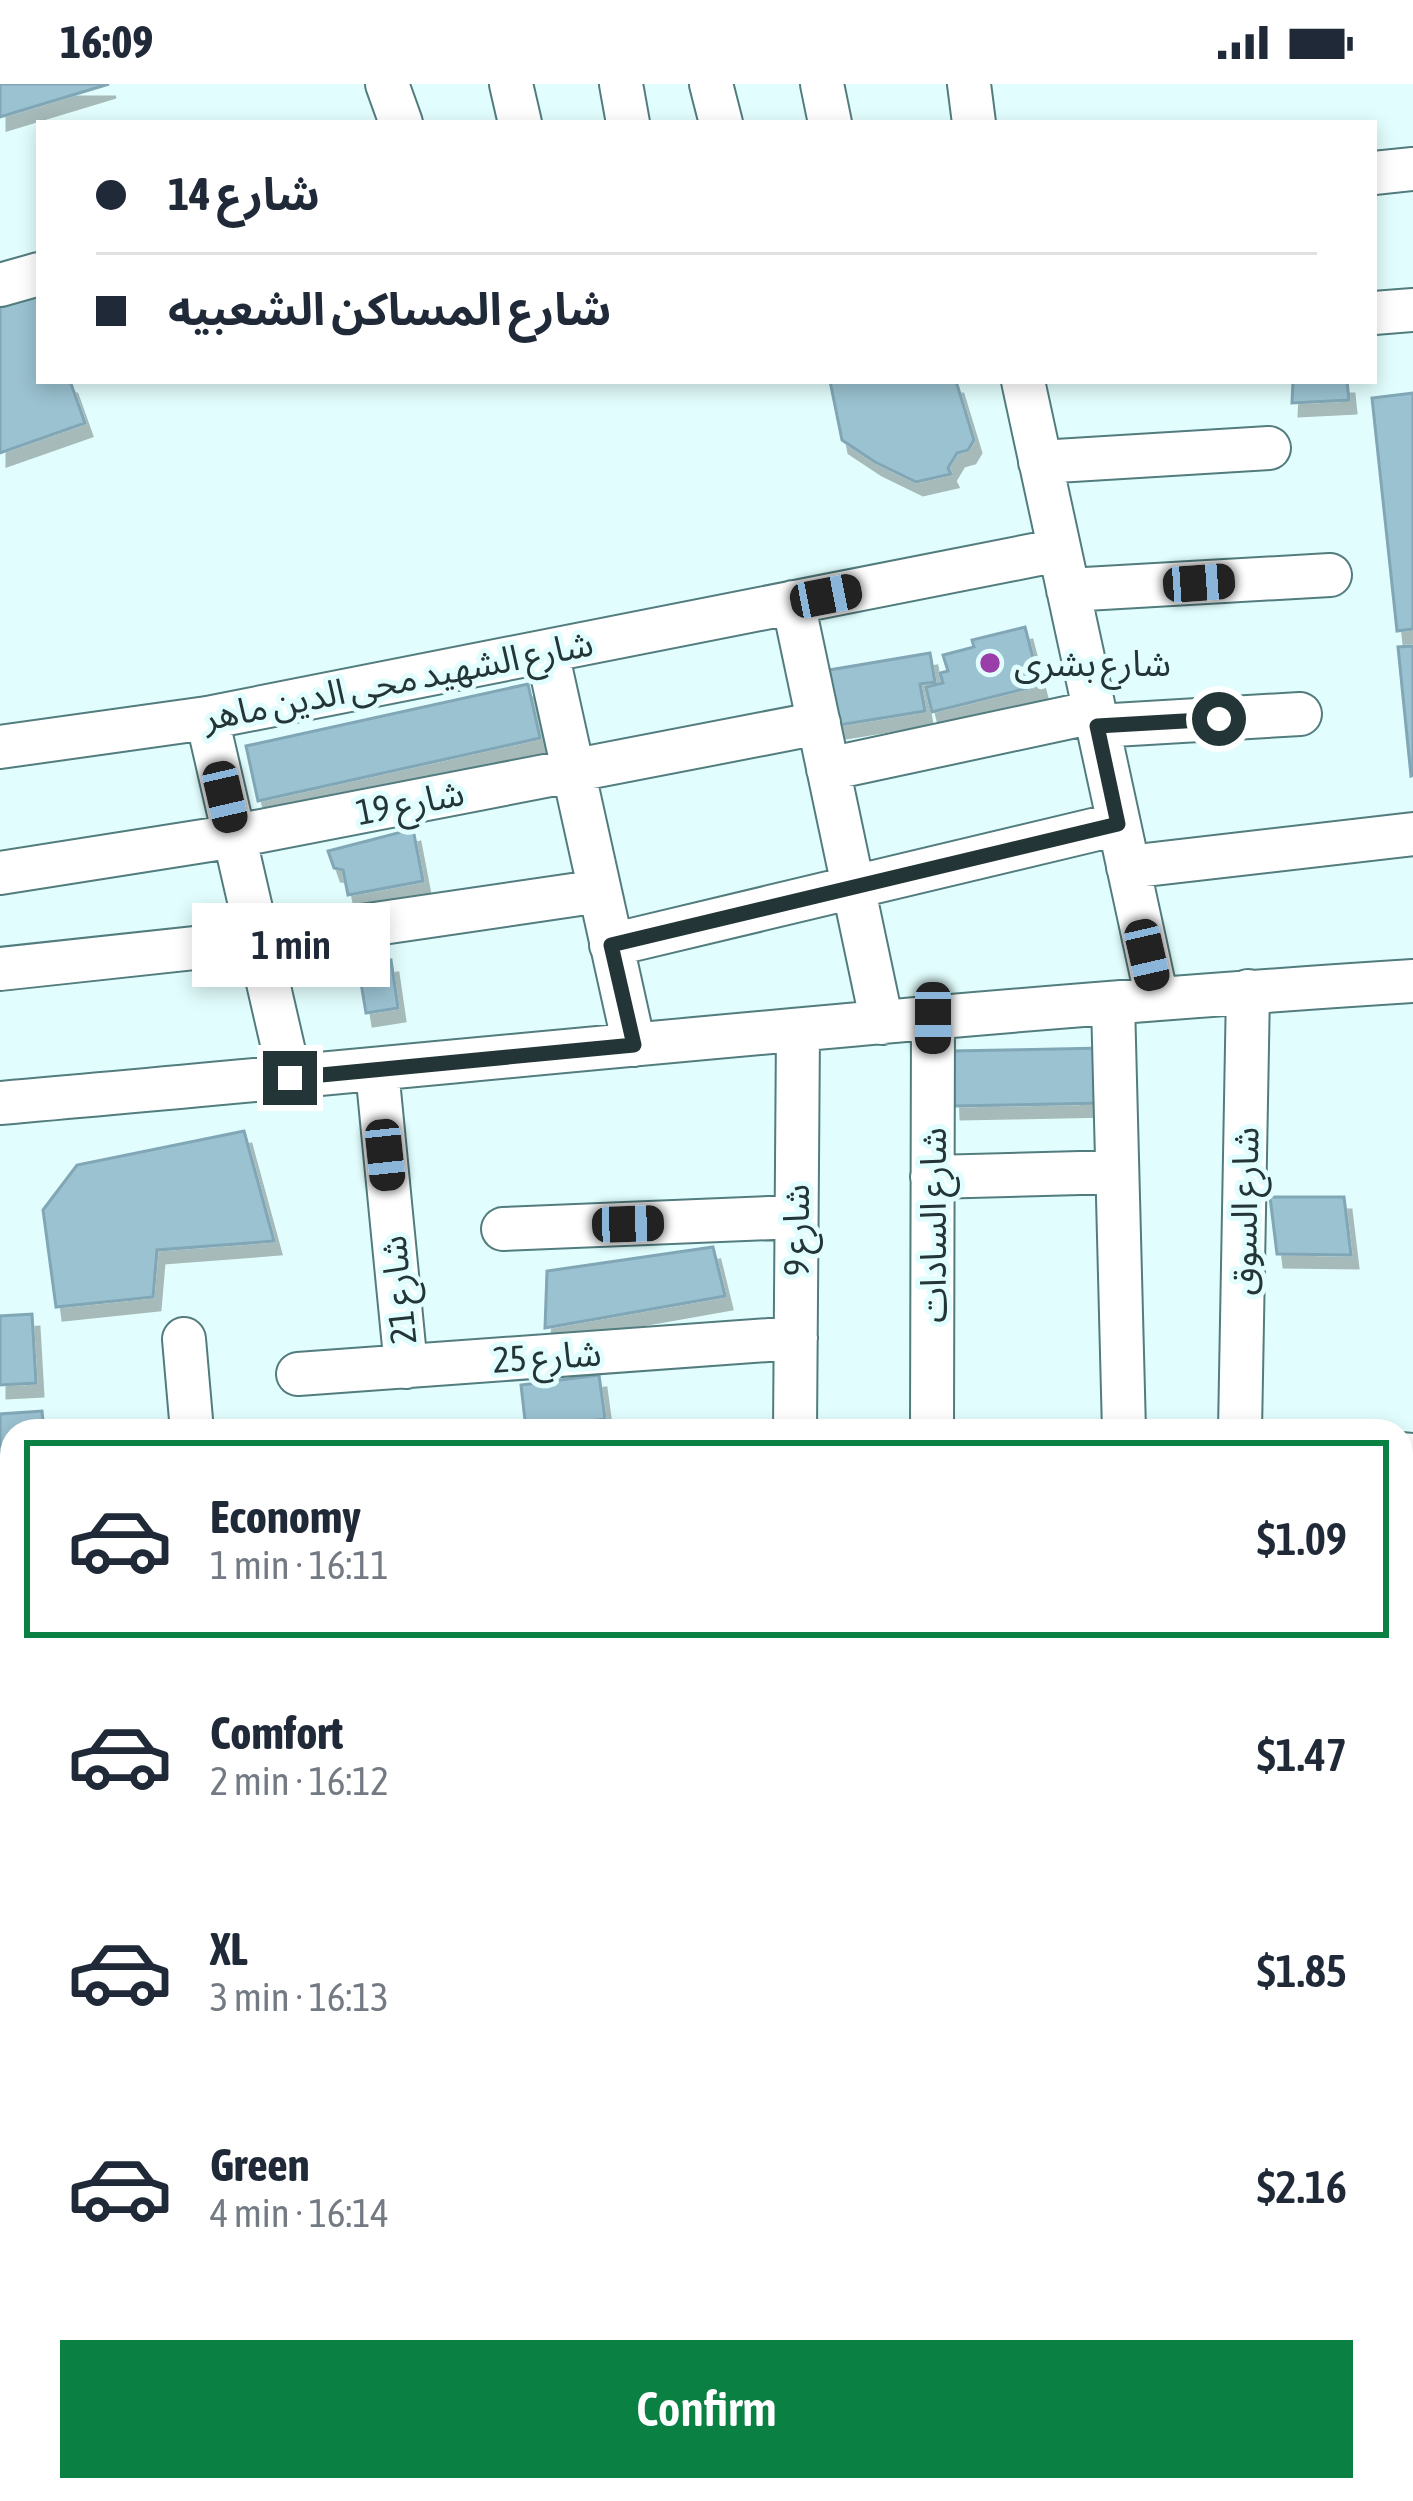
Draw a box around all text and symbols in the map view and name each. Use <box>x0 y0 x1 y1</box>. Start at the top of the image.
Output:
text: 16:09 <box>60 16 154 68</box>
text: شارع 14 <box>168 168 320 220</box>
text: شارع المساكن الشعبيه <box>168 283 611 335</box>
car <box>1162 563 1236 603</box>
car <box>787 571 865 621</box>
street label: شارع الشهيد محى الدين ماهر <box>199 622 598 744</box>
place label: شارع بشرى <box>1014 642 1171 690</box>
marker: شارع بشرى <box>977 650 1003 676</box>
route start <box>1192 692 1246 746</box>
car <box>199 758 251 836</box>
street label: شارع 19 <box>353 771 469 839</box>
callout: 1 min <box>191 904 389 988</box>
car <box>1121 916 1173 994</box>
text: 1 min <box>251 923 331 967</box>
car <box>915 982 951 1054</box>
route end <box>263 1051 317 1105</box>
car <box>363 1117 407 1193</box>
street label: شارع السوق <box>1222 1126 1272 1296</box>
street label: شارع السادات <box>912 1127 960 1323</box>
street label: شارع 9 <box>775 1184 823 1276</box>
car <box>591 1205 665 1243</box>
street label: شارع 21 <box>371 1233 431 1346</box>
street label: شارع 25 <box>491 1331 603 1387</box>
icon: car <box>66 1485 174 1593</box>
text: Economy <box>210 1491 361 1543</box>
text: $1.09 <box>1257 1513 1347 1565</box>
text: 1 min · 16:11 <box>210 1543 389 1587</box>
icon: car <box>66 1701 174 1809</box>
text: Comfort <box>210 1707 343 1759</box>
text: $1.47 <box>1257 1729 1347 1781</box>
text: 2 min · 16:12 <box>210 1759 389 1803</box>
icon: car <box>66 1917 174 2025</box>
text: XL <box>210 1923 248 1975</box>
text: $1.85 <box>1257 1945 1347 1997</box>
text: 3 min · 16:13 <box>210 1975 389 2019</box>
icon: car <box>66 2133 174 2241</box>
text: Green <box>210 2139 310 2191</box>
text: $2.16 <box>1257 2161 1347 2213</box>
text: 4 min · 16:14 <box>210 2191 389 2235</box>
button: Confirm <box>60 2340 1353 2478</box>

